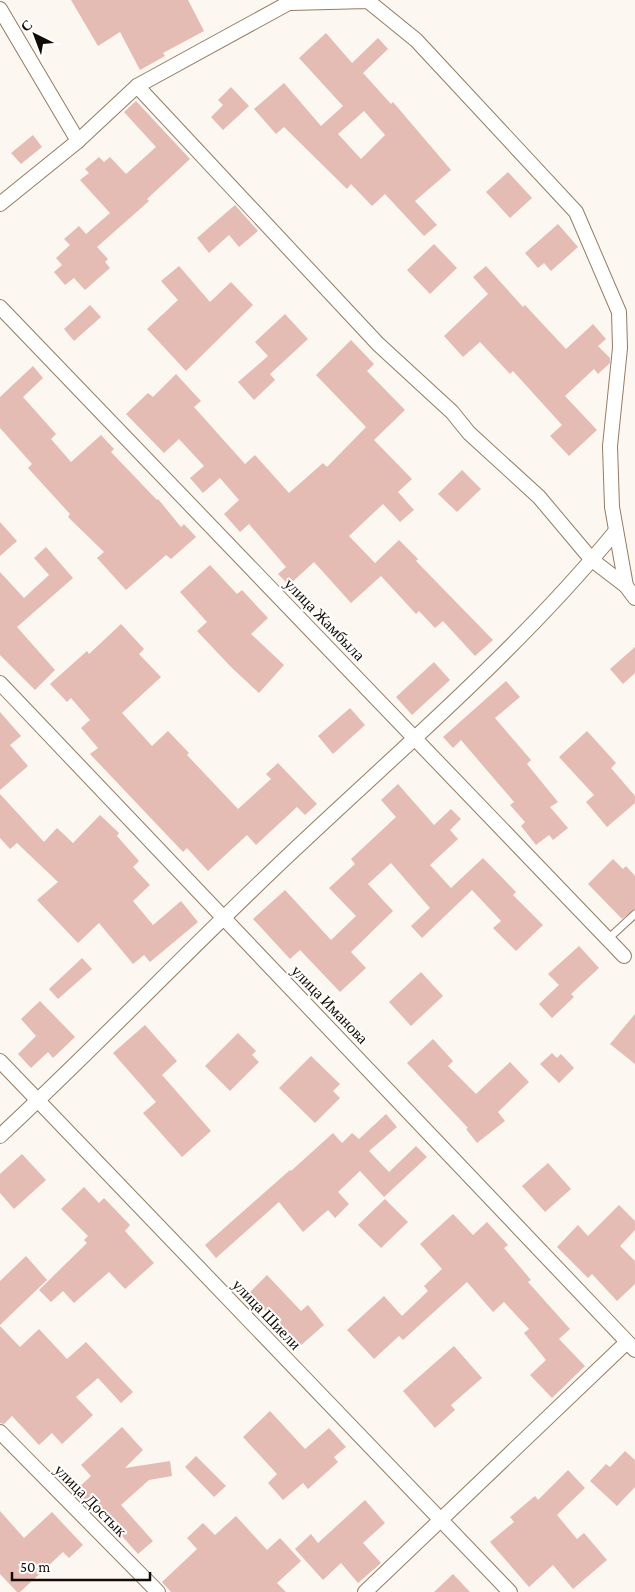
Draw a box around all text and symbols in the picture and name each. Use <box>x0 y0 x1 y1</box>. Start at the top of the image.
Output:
north arrow <box>10 10 60 60</box>
text: С <box>17 16 35 35</box>
street label: улица Жамбыла <box>280 575 368 665</box>
street label: улица Иманова <box>287 962 371 1048</box>
street label: улица Шиели <box>228 1276 305 1354</box>
street label: улица Достык <box>51 1461 130 1541</box>
scale bar <box>12 1550 150 1582</box>
text: 50 m <box>20 1559 50 1575</box>

